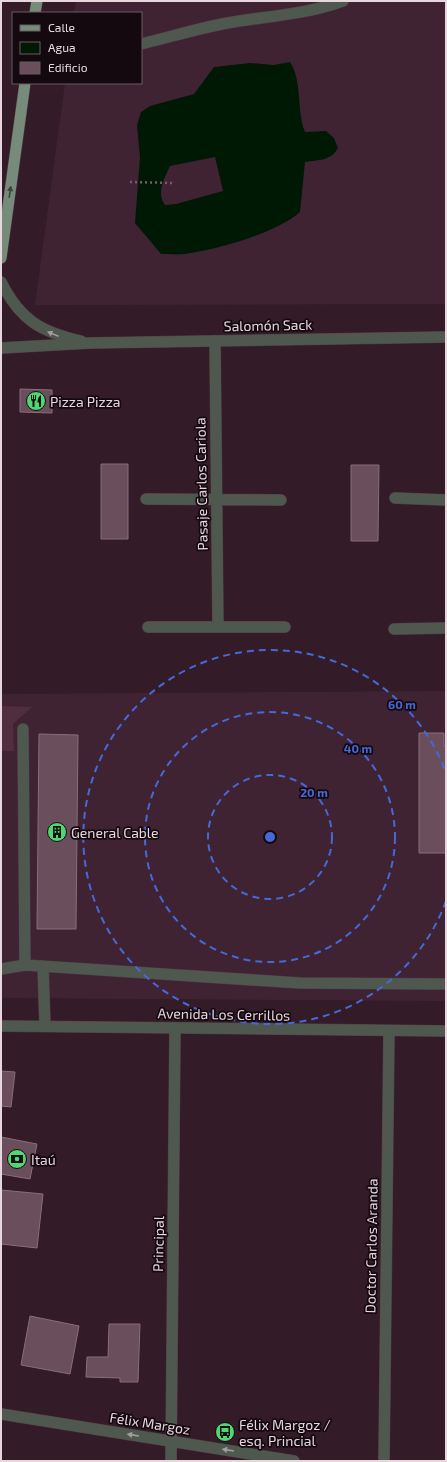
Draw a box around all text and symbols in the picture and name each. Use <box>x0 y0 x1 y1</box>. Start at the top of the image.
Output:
legend <box>12 12 142 84</box>
text: Calle <box>48 20 75 34</box>
text: Agua <box>48 40 76 54</box>
text: Edificio <box>48 60 88 74</box>
one-way arrow <box>7 186 13 198</box>
street label: Salomón Sack <box>224 316 312 334</box>
one-way arrow <box>47 330 59 336</box>
restaurant icon: Pizza Pizza <box>25 390 47 412</box>
place label: Pizza Pizza <box>50 393 121 410</box>
street label: Pasaje Carlos Cariola <box>191 417 211 551</box>
text: 60 m <box>388 697 416 711</box>
text: 40 m <box>344 741 372 755</box>
text: 20 m <box>300 785 328 799</box>
building icon: General Cable <box>46 821 68 843</box>
place label: General Cable <box>71 824 159 841</box>
centre of rings <box>263 830 277 844</box>
street label: Avenida Los Cerrillos <box>158 1004 290 1024</box>
bank icon: Itaú <box>6 1148 28 1170</box>
place label: Itaú <box>31 1151 56 1168</box>
street label: Doctor Carlos Aranda <box>361 1178 381 1314</box>
street label: Principal <box>149 1215 167 1272</box>
street label: Félix Margoz <box>108 1408 192 1438</box>
place label: Félix Margoz / esq. Princial <box>239 1416 331 1449</box>
bus stop icon: Félix Margoz / esq. Princial <box>214 1421 236 1443</box>
one-way arrow <box>127 1432 139 1438</box>
one-way arrow <box>221 1447 234 1453</box>

